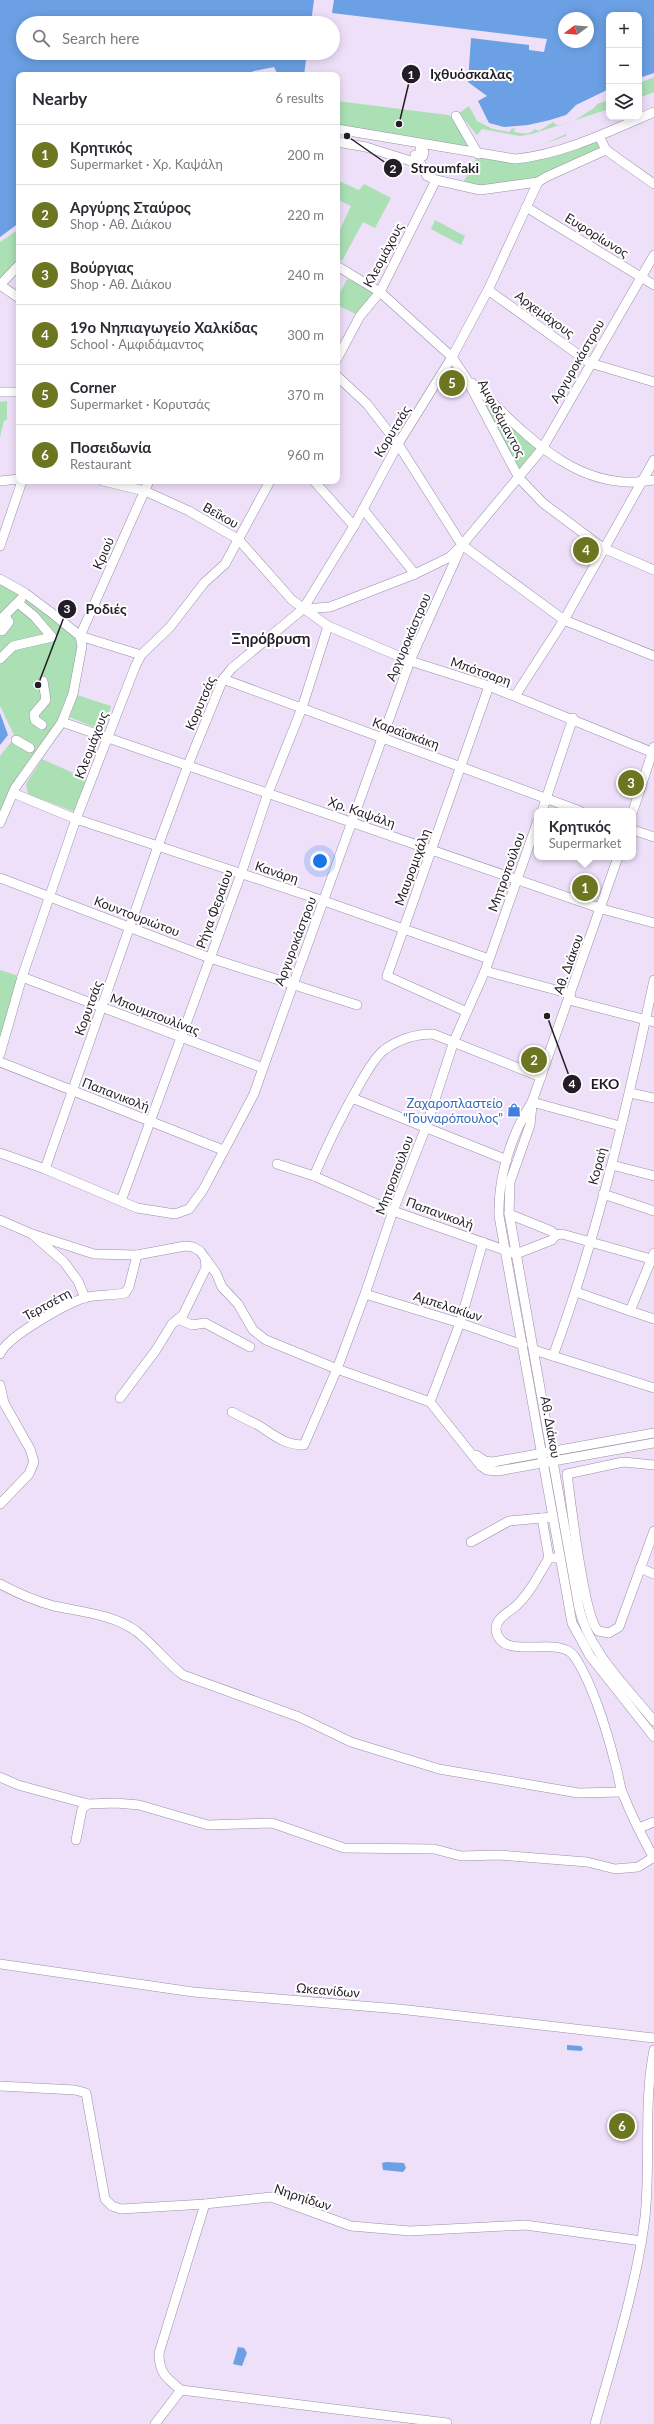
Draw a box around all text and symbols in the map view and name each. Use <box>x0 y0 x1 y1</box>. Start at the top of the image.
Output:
north arrow <box>558 12 594 48</box>
map controls <box>606 12 642 120</box>
button: + <box>606 12 642 48</box>
search box <box>16 16 340 60</box>
icon: search <box>30 27 52 49</box>
text: Search here <box>62 29 139 47</box>
button: − <box>606 48 642 84</box>
callout: Ιχθυόσκαλας <box>401 61 520 87</box>
text: Ιχθυόσκαλας <box>430 65 512 82</box>
text: 1 <box>408 67 415 82</box>
button: layers <box>606 84 642 120</box>
text: Nearby <box>32 88 87 109</box>
text: 6 results <box>276 90 324 106</box>
text: Κρητικός <box>70 138 132 156</box>
text: 1 <box>41 147 49 163</box>
text: 200 m <box>287 147 324 163</box>
callout: Stroumfaki <box>383 155 487 181</box>
text: Supermarket · Χρ. Καψάλη <box>70 156 223 172</box>
text: Stroumfaki <box>411 159 479 176</box>
text: 2 <box>390 161 397 176</box>
text: Αργύρης Σταύρος <box>70 198 191 216</box>
text: 2 <box>41 207 49 223</box>
text: 220 m <box>287 207 324 223</box>
street label: Ευφορίωνος <box>562 209 632 261</box>
text: Shop · Αθ. Διάκου <box>70 216 172 232</box>
street label: Κλεομάχους <box>359 220 407 290</box>
text: Βούργιας <box>70 258 134 276</box>
text: 3 <box>41 267 49 283</box>
text: 240 m <box>287 267 324 283</box>
text: Shop · Αθ. Διάκου <box>70 276 172 292</box>
street label: Αρχεμάχους <box>512 287 578 341</box>
street label: Αργυροκάστρου <box>547 316 607 406</box>
text: 19ο Νηπιαγωγείο Χαλκίδας <box>70 318 258 336</box>
text: 4 <box>41 327 49 343</box>
text: 300 m <box>287 327 324 343</box>
text: School · Αμφιδάμαντος <box>70 336 204 352</box>
pin: 5 <box>439 368 465 398</box>
street label: Αμφιδάμαντος <box>475 376 529 460</box>
text: Corner <box>70 378 116 396</box>
text: 5 <box>41 387 49 403</box>
text: 370 m <box>287 387 324 403</box>
text: Supermarket · Κορυτσάς <box>70 396 210 412</box>
street label: Κορυτσάς <box>370 402 414 460</box>
text: Ποσειδωνία <box>70 438 151 456</box>
text: 6 <box>41 447 49 463</box>
text: 960 m <box>287 447 324 463</box>
text: Restaurant <box>70 456 132 472</box>
street label: Βεΐκου <box>200 499 242 531</box>
street label: Κριού <box>89 534 117 572</box>
pin: 4 <box>573 535 599 565</box>
street label: Αργυροκάστρου <box>382 591 434 683</box>
callout: Ροδιές <box>57 596 134 622</box>
text: Ροδιές <box>86 600 127 617</box>
text: 3 <box>64 601 71 616</box>
district label: Ξηρόβρυση <box>232 629 311 647</box>
street label: Μπότσαρη <box>449 653 513 689</box>
street label: Κορυτσάς <box>181 674 219 732</box>
street label: Κλεομάχους <box>71 709 111 781</box>
street label: Καραϊσκάκη <box>370 713 442 753</box>
pin: 3 <box>618 768 644 798</box>
street label: Χρ. Καψάλη <box>326 793 398 831</box>
popup <box>534 808 636 860</box>
text: Κρητικός <box>549 817 611 835</box>
street label: Μαυρομιχάλη <box>391 826 433 908</box>
street label: Μητροπούλου <box>484 830 528 914</box>
text: Supermarket <box>549 835 621 851</box>
your location <box>310 851 330 871</box>
street label: Κανάρη <box>253 857 301 887</box>
street label: Ρήγα Φεραίου <box>192 867 236 951</box>
pin: 1 <box>572 873 598 903</box>
street label: Κουντουριώτου <box>92 892 182 940</box>
street label: Αργυροκάστρου <box>271 894 319 988</box>
street label: Αθ. Διάκου <box>550 932 586 996</box>
street label: Κορυτσάς <box>71 978 105 1038</box>
street label: Μπουμπουλίνας <box>108 990 202 1038</box>
pin: 2 <box>521 1045 547 1075</box>
callout: ΕΚΟ <box>562 1071 627 1097</box>
street label: Παπανικολή <box>80 1074 152 1114</box>
text: ΕΚΟ <box>591 1075 619 1092</box>
text: 4 <box>569 1076 576 1091</box>
place label: Ζαχαροπλαστείο "Γουναρόπουλος" <box>403 1095 503 1126</box>
shop icon: Ζαχαροπλαστείο "Γουναρόπουλος" <box>506 1102 522 1118</box>
street label: Μητροπούλου <box>372 1133 416 1217</box>
street label: Κοραή <box>584 1146 610 1186</box>
street label: Παπανικολή <box>404 1193 476 1233</box>
street label: Τερτσέτη <box>20 1284 74 1324</box>
street label: Αμπελακίων <box>412 1287 485 1325</box>
street label: Αθ. Διάκου <box>538 1395 564 1459</box>
street label: Ωκεανίδων <box>295 1979 361 2001</box>
pin: 6 <box>609 2111 635 2141</box>
street label: Νηρηίδων <box>272 2180 334 2214</box>

